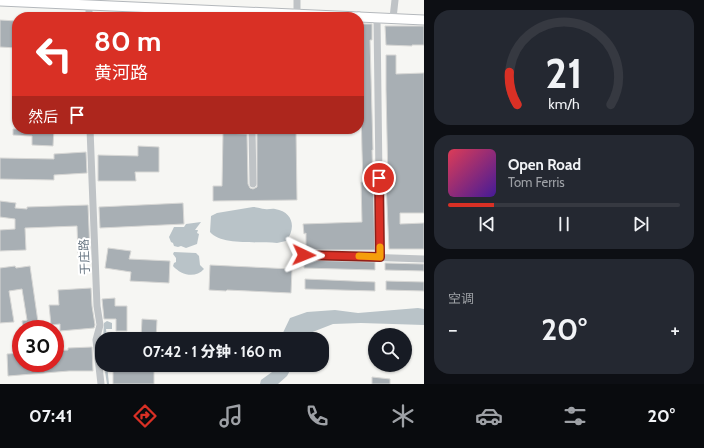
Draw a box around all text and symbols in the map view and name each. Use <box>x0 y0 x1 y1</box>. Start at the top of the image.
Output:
text: 80 m <box>94 24 161 58</box>
icon: left <box>28 28 80 80</box>
text: 21 <box>545 48 583 98</box>
text: 黄河路 <box>94 62 148 84</box>
text: km/h <box>548 95 580 113</box>
icon: arrive <box>66 104 88 126</box>
text: 然后 <box>28 108 58 126</box>
text: Open Road <box>508 156 581 174</box>
pin <box>362 161 396 195</box>
icon: arrive <box>368 167 390 189</box>
text: Tom Ferris <box>508 174 565 190</box>
icon: previous <box>476 213 498 235</box>
icon: pause <box>553 213 575 235</box>
icon: next <box>630 213 652 235</box>
position arrow <box>283 234 325 276</box>
street label: 于庄路 <box>76 239 92 275</box>
text: 空调 <box>448 290 474 306</box>
text: 20° <box>541 311 587 348</box>
text: − <box>448 316 458 343</box>
text: + <box>670 316 680 343</box>
speed limit sign: 30 <box>12 320 64 372</box>
map controls <box>368 328 412 372</box>
button: search <box>368 328 412 372</box>
text: 07:42 · 1 分钟 · 160 m <box>142 343 282 361</box>
icon: directions <box>131 402 159 430</box>
icon: music <box>217 402 245 430</box>
icon: phone <box>303 402 331 430</box>
icon: climate <box>389 402 417 430</box>
icon: car <box>475 402 503 430</box>
icon: filters <box>561 402 589 430</box>
text: 07:41 <box>29 405 73 427</box>
text: 20° <box>648 405 675 427</box>

